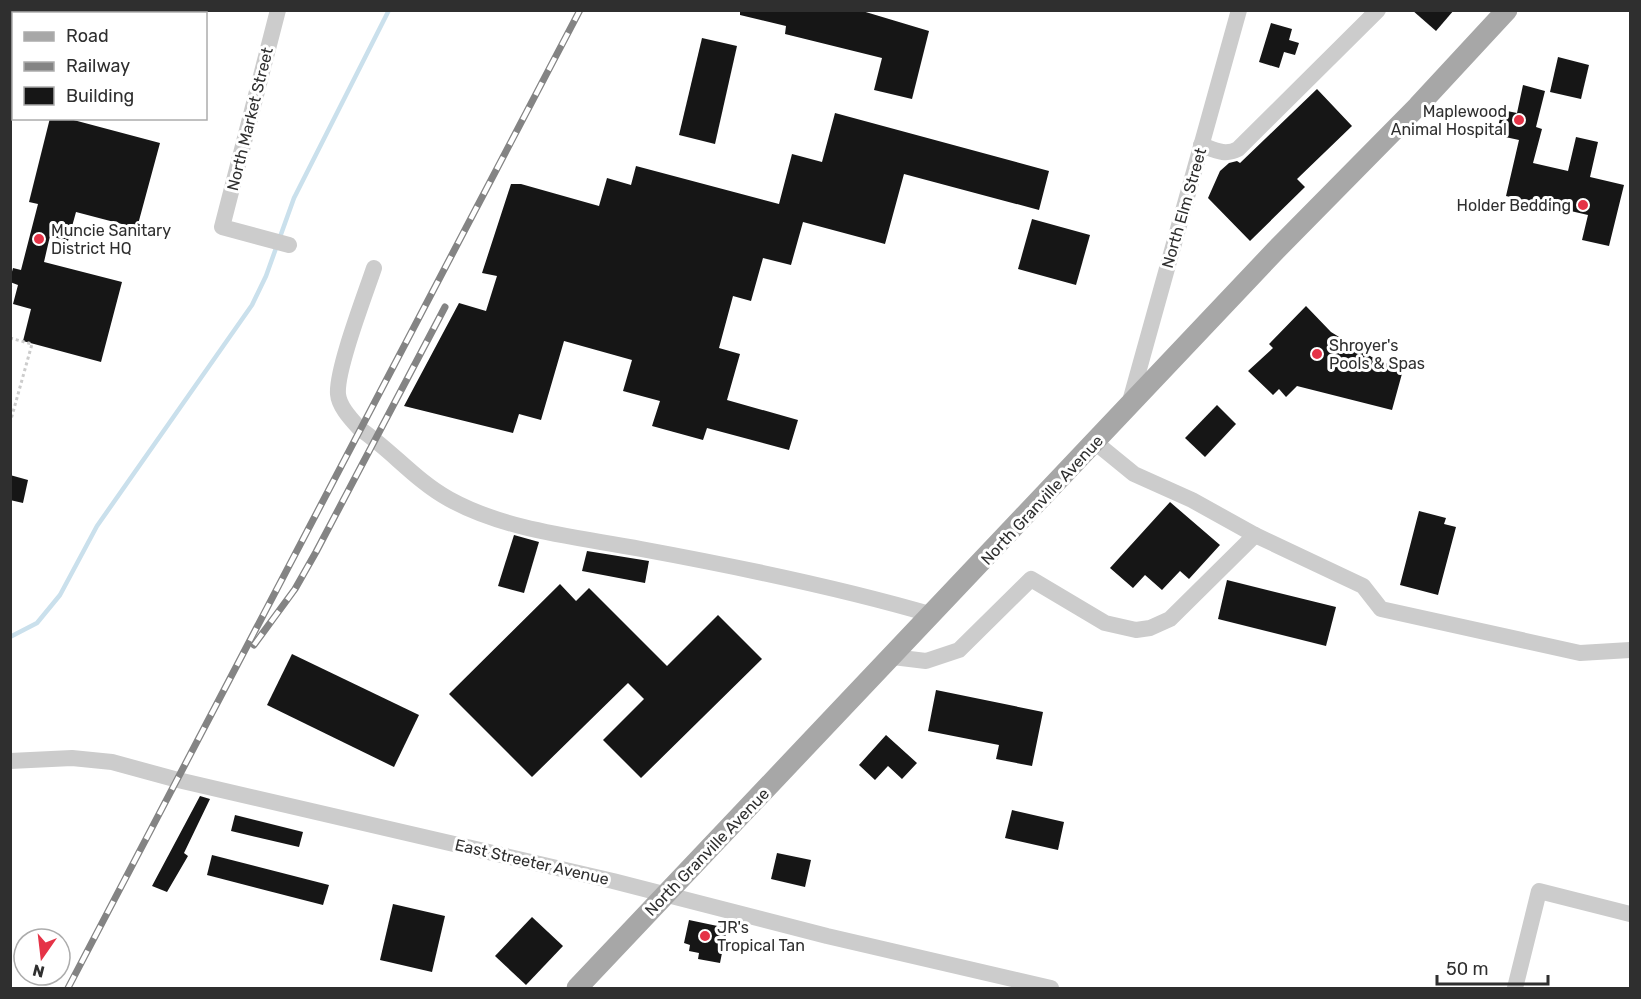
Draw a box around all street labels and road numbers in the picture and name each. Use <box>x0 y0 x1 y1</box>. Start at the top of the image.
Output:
street label: North Market Street <box>223 45 277 193</box>
street label: North Elm Street <box>1158 146 1210 270</box>
street label: North Granville Avenue <box>977 431 1107 569</box>
street label: North Granville Avenue <box>641 784 773 920</box>
street label: East Streeter Avenue <box>453 835 611 889</box>

